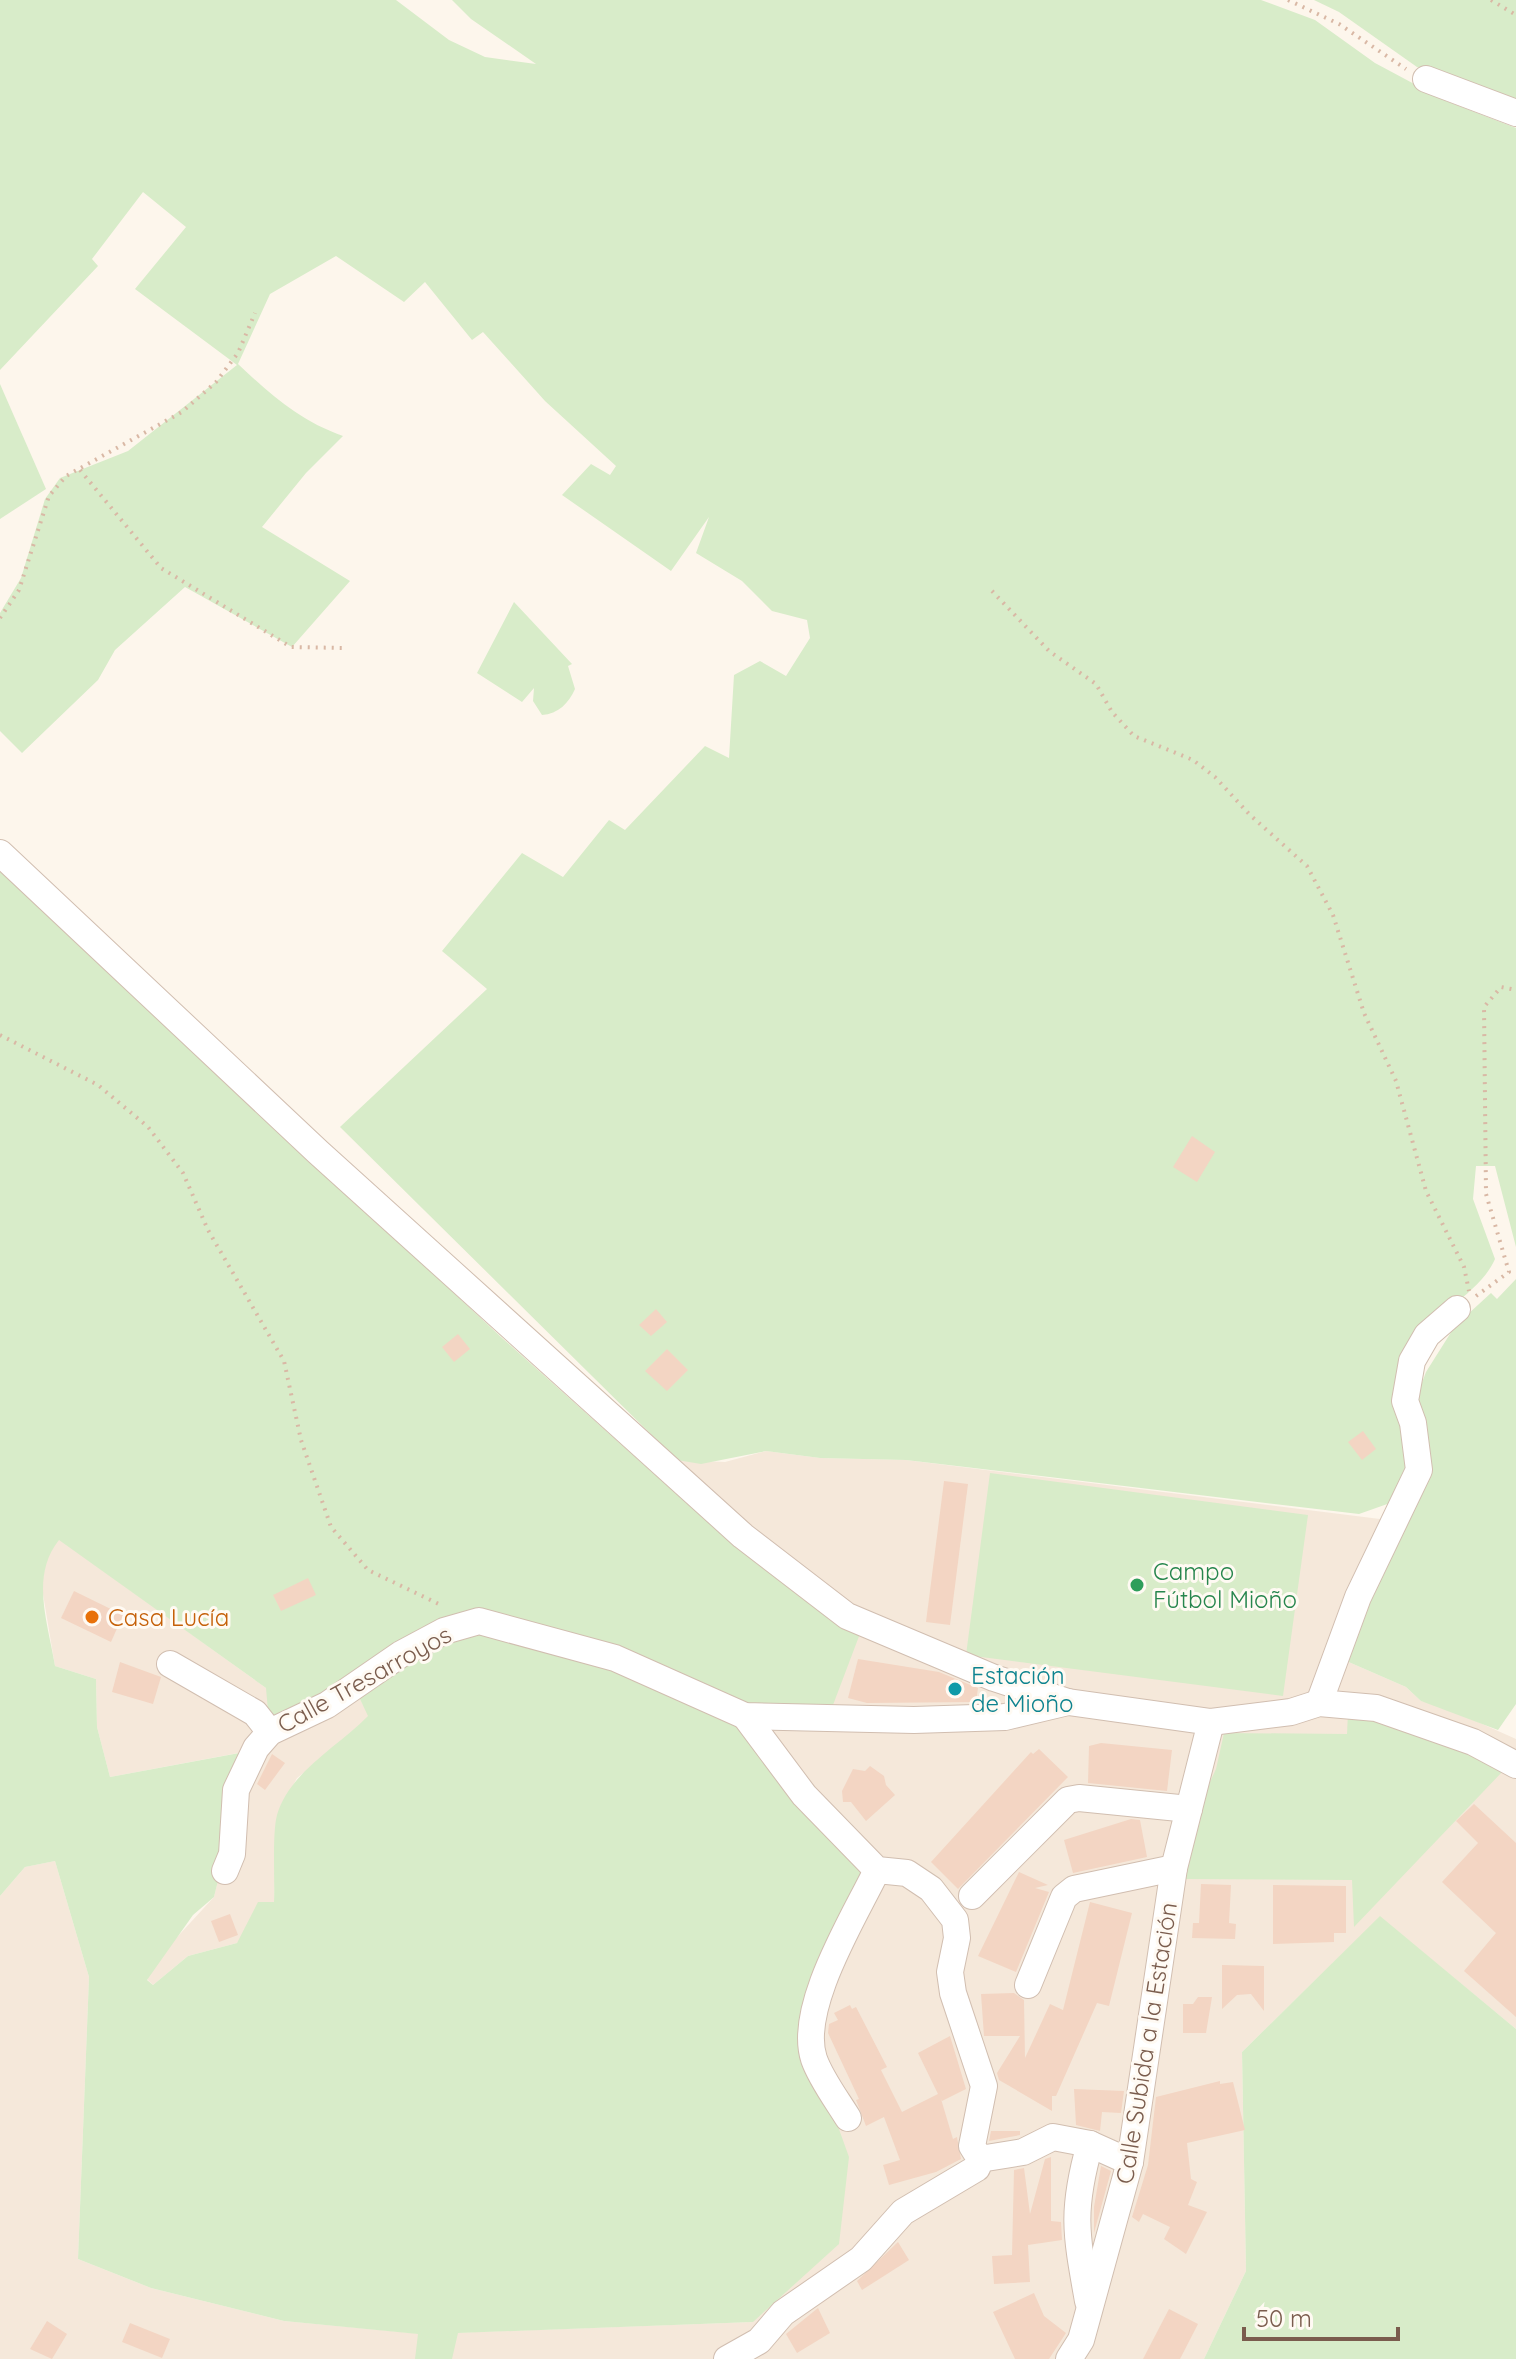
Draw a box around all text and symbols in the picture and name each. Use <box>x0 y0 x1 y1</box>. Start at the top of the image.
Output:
place label: Campo Fútbol Mioño <box>1153 1556 1297 1614</box>
marker: Campo Fútbol Mioño <box>1128 1576 1146 1594</box>
place label: Casa Lucía <box>108 1602 229 1632</box>
marker: Casa Lucía <box>83 1608 101 1626</box>
street label: Calle Tresarroyos <box>272 1619 456 1739</box>
place label: Estación de Mioño <box>971 1660 1074 1718</box>
marker: Estación de Mioño <box>946 1680 964 1698</box>
street label: Calle Subida a la Estación <box>1109 1900 1183 2186</box>
scale bar <box>1244 2291 1398 2341</box>
text: 50 m <box>1256 2303 1312 2333</box>

